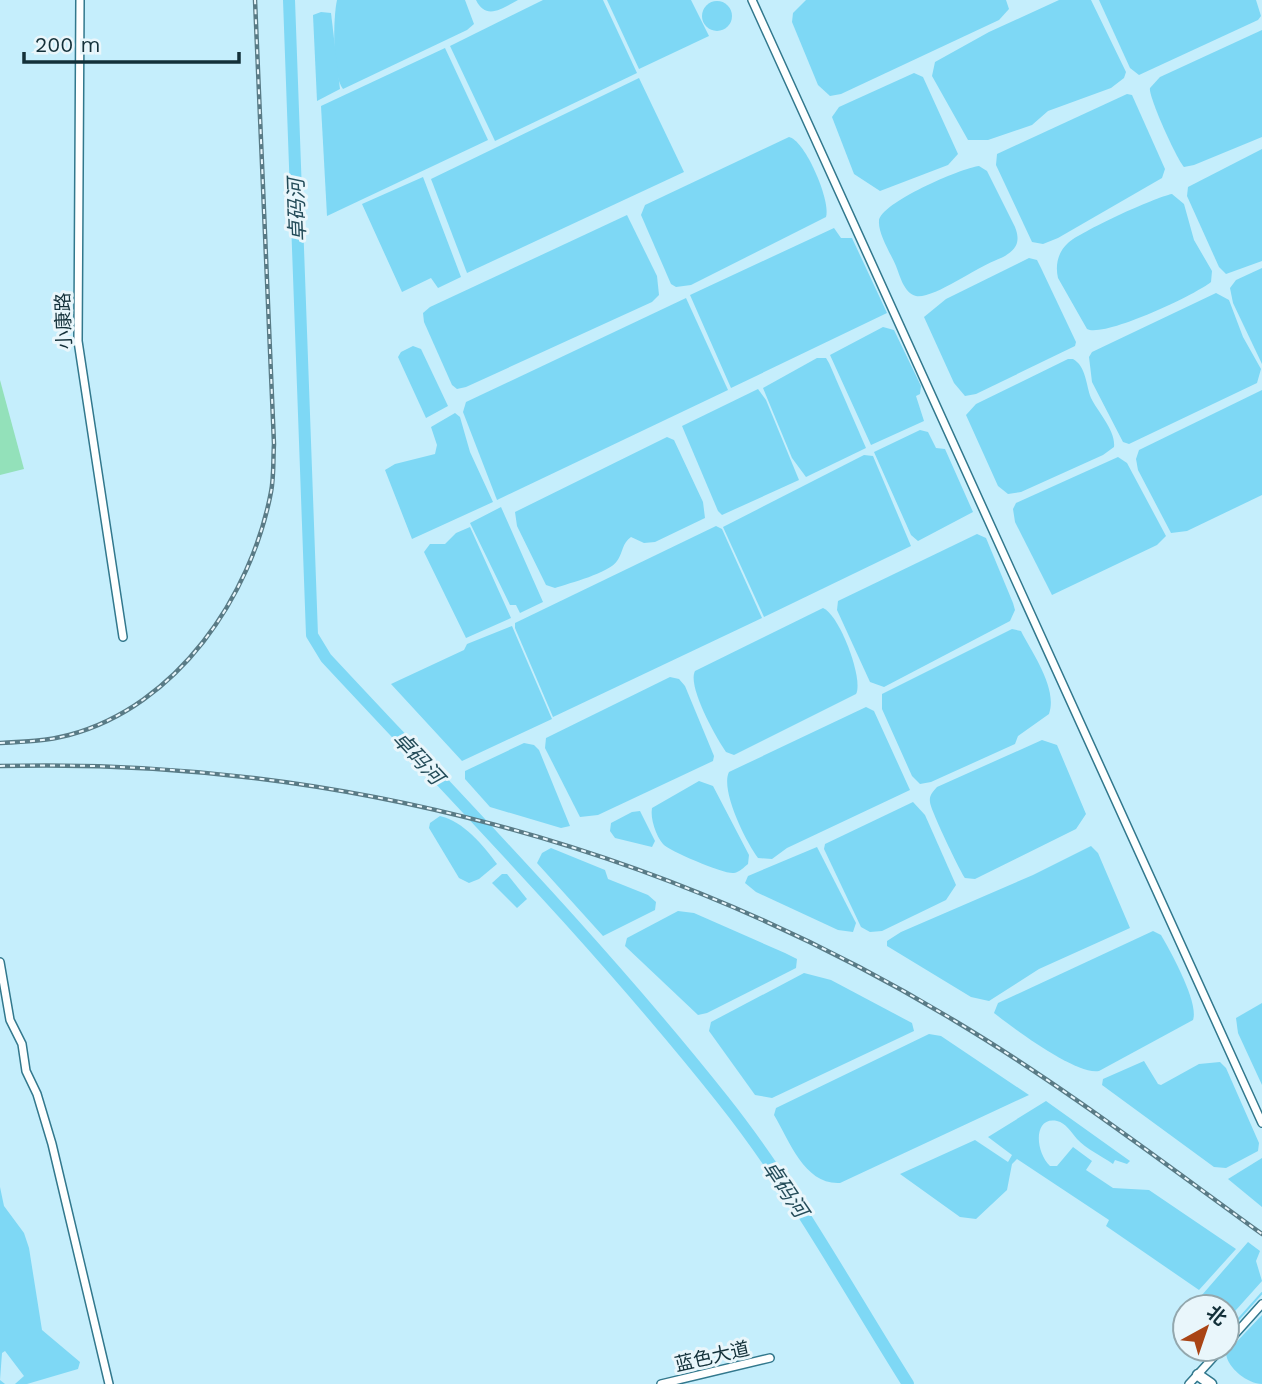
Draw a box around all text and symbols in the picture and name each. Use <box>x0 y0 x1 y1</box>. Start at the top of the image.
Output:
scale bar <box>24 21 240 65</box>
text: 200 m <box>35 32 101 57</box>
water label: 卓码河 <box>283 174 310 242</box>
street label: 小康路 <box>51 292 76 350</box>
water label: 卓码河 <box>388 726 452 792</box>
water label: 卓码河 <box>757 1156 816 1225</box>
north arrow <box>1171 1293 1241 1363</box>
text: 北 <box>1202 1300 1231 1330</box>
street label: 蓝色大道 <box>672 1337 752 1376</box>

